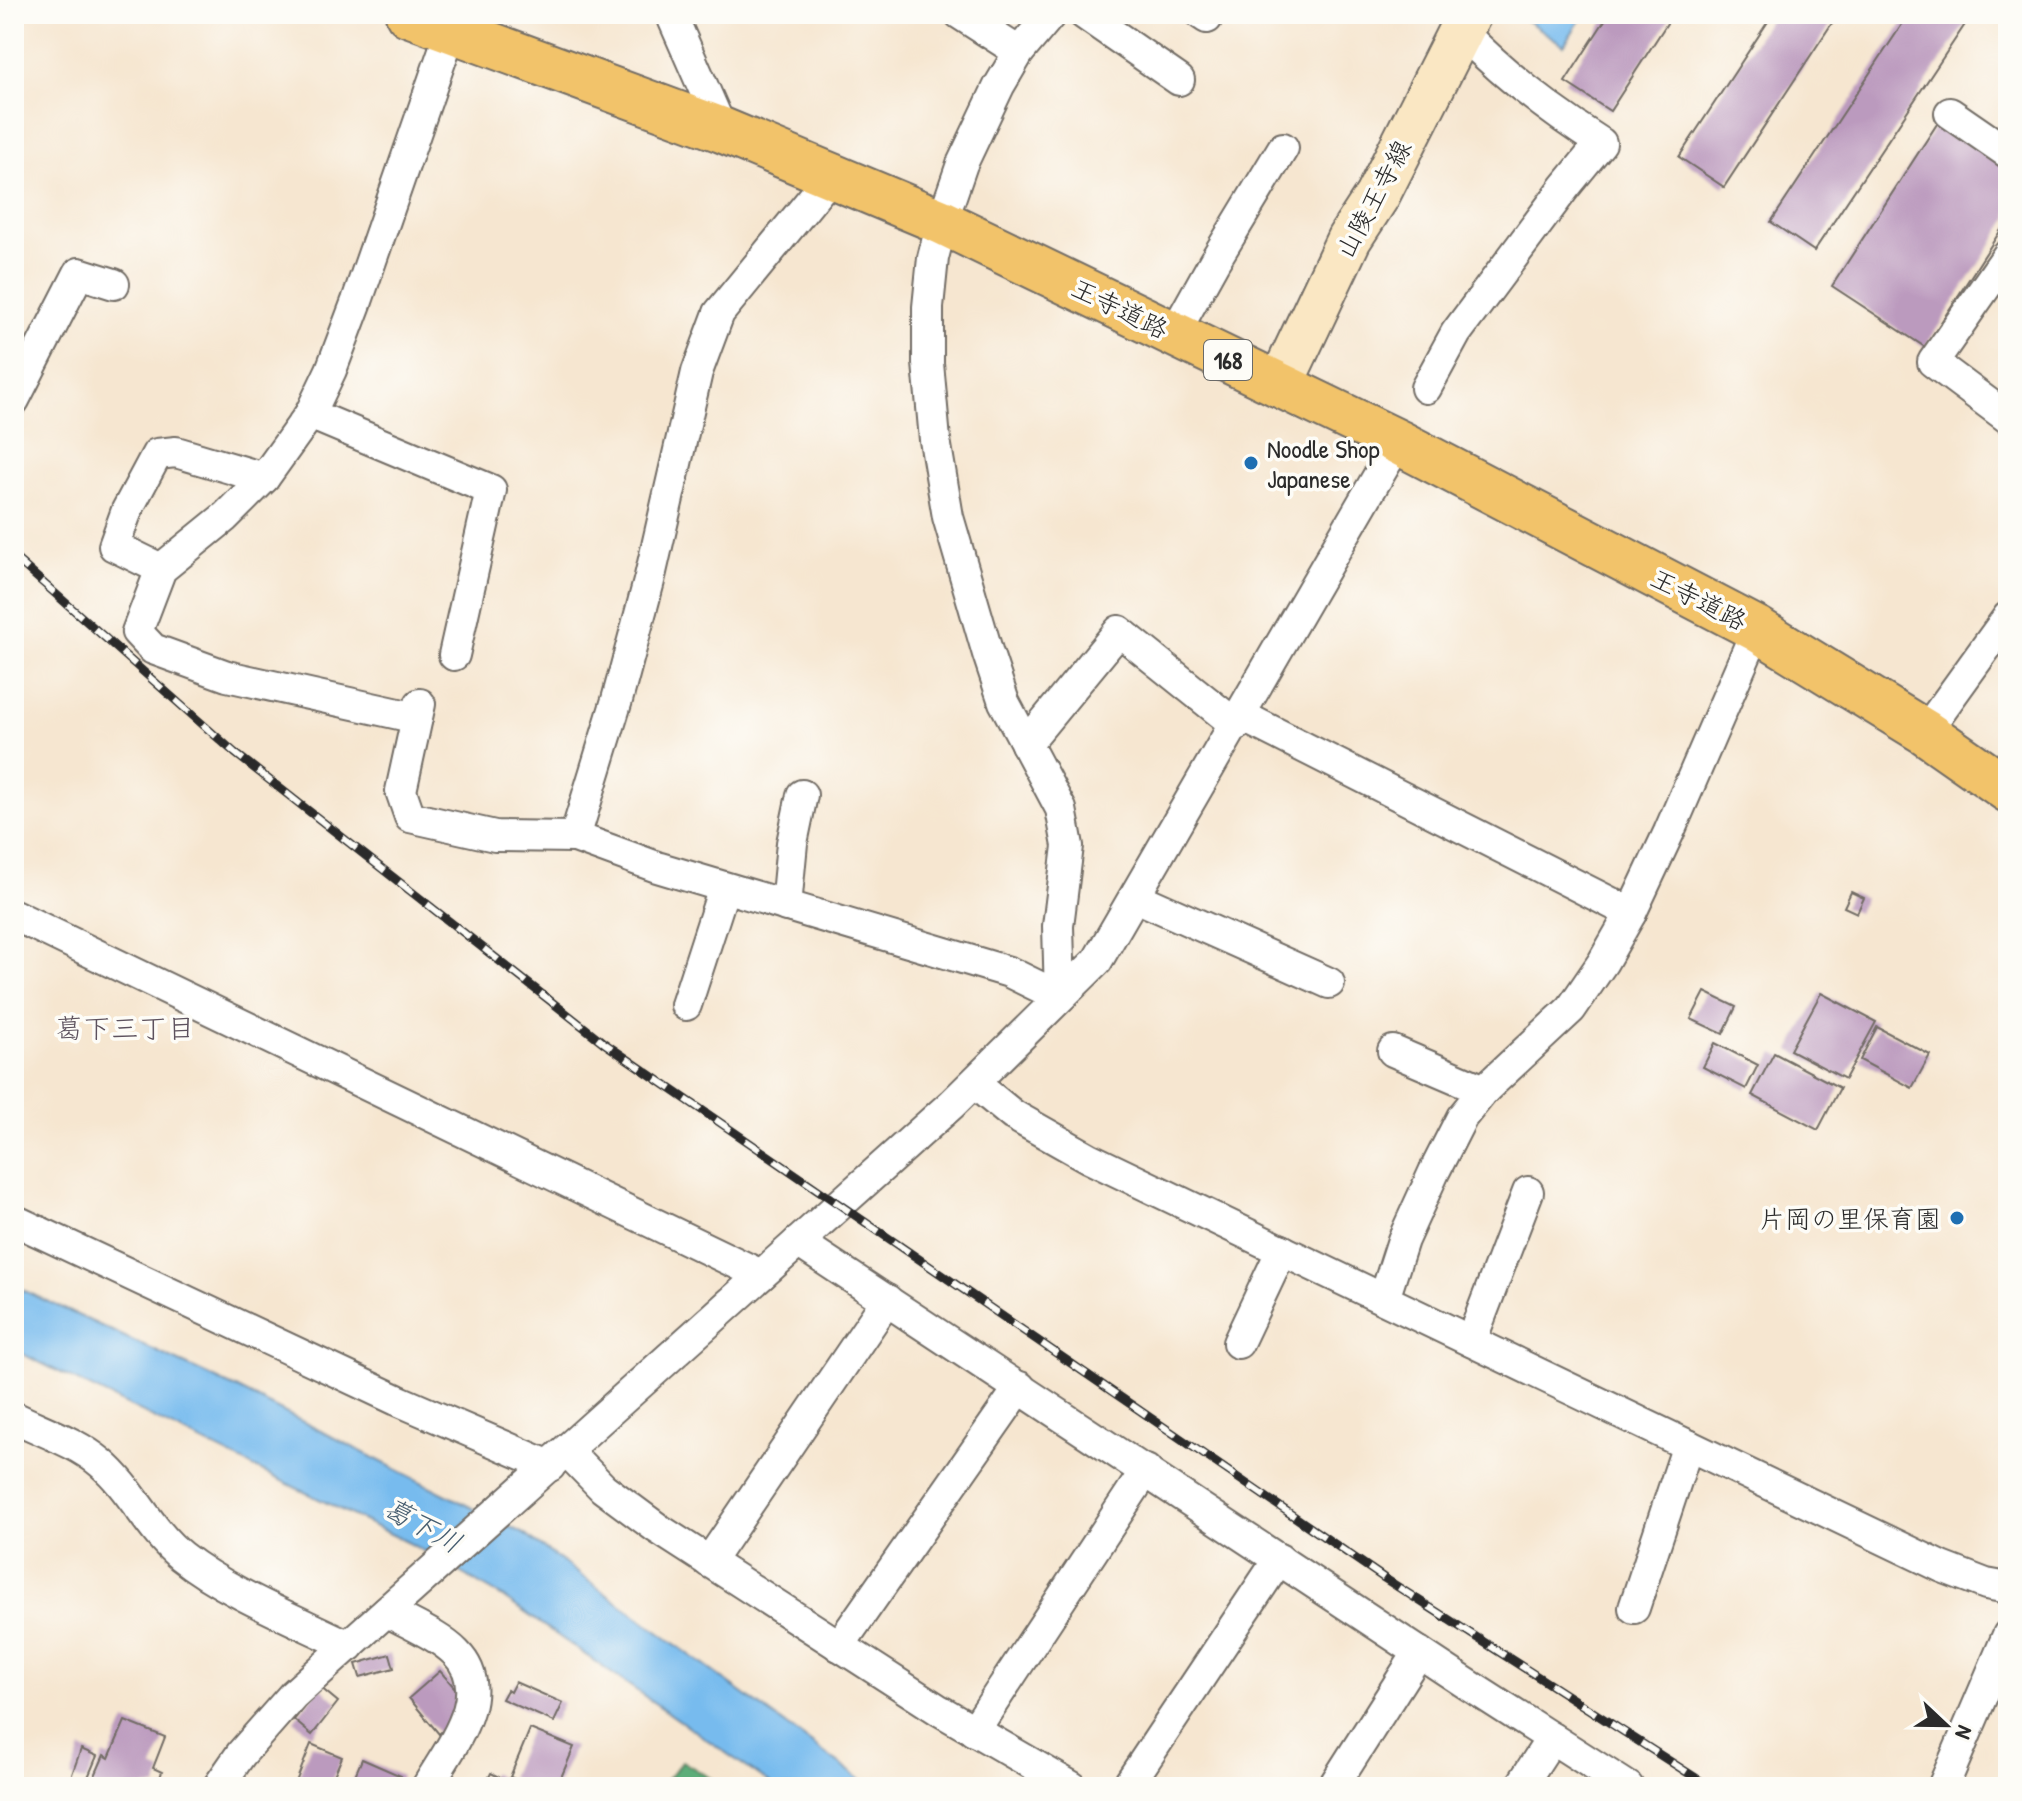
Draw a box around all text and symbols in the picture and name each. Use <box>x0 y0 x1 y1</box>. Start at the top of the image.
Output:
street label: 山陵王寺線 <box>1327 133 1419 265</box>
street label: 王寺道路 <box>1066 269 1174 347</box>
road number: 168 <box>1204 340 1252 380</box>
place label: Noodle Shop Japanese <box>1267 431 1380 496</box>
marker: Noodle Shop Japanese <box>1242 454 1260 472</box>
street label: 王寺道路 <box>1645 560 1753 638</box>
district label: 葛下三丁目 <box>55 1009 195 1047</box>
place label: 片岡の里保育園 <box>1759 1201 1941 1236</box>
marker: 片岡の里保育園 <box>1948 1209 1966 1227</box>
water label: 葛下川 <box>377 1488 469 1562</box>
north arrow <box>1906 1685 1986 1765</box>
text: N <box>1948 1721 1981 1744</box>

